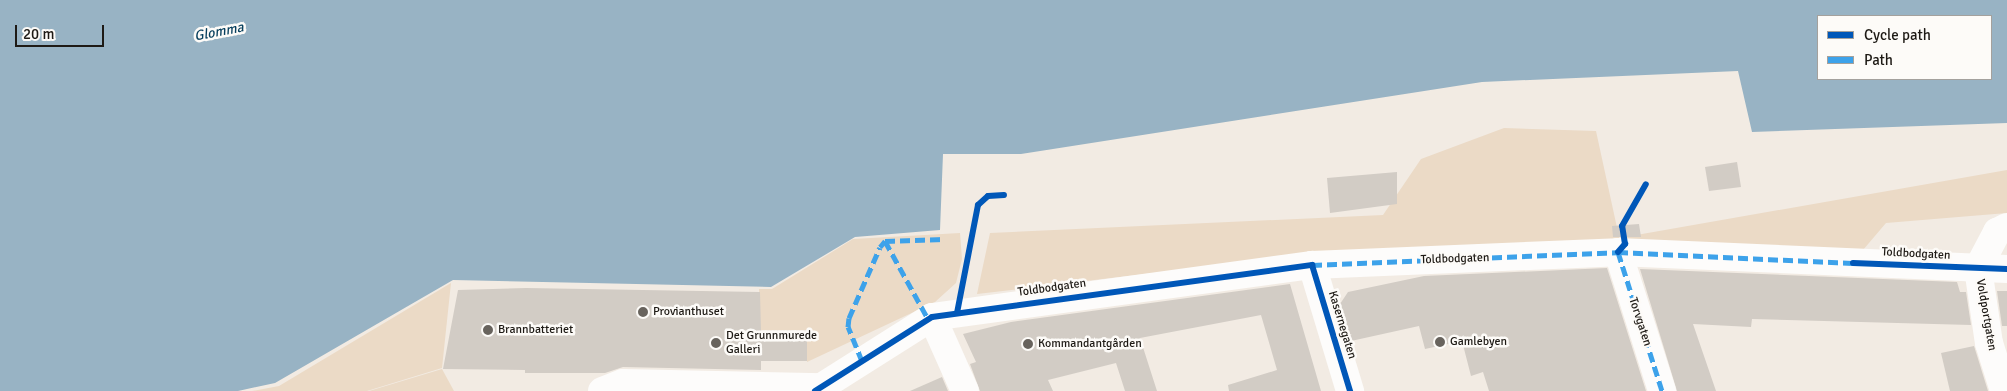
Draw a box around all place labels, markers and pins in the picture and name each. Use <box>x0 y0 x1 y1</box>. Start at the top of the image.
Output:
place label: Provianthuset <box>653 305 724 319</box>
marker: Provianthuset <box>637 306 649 318</box>
place label: Brannbatteriet <box>498 323 573 337</box>
marker: Brannbatteriet <box>482 324 494 336</box>
place label: Det Grunnmurede Galleri <box>726 329 817 357</box>
place label: Gamlebyen <box>1450 335 1507 349</box>
marker: Gamlebyen <box>1434 336 1446 348</box>
marker: Det Grunnmurede Galleri <box>710 337 722 349</box>
place label: Kommandantgården <box>1038 337 1142 351</box>
marker: Kommandantgården <box>1022 338 1034 350</box>

